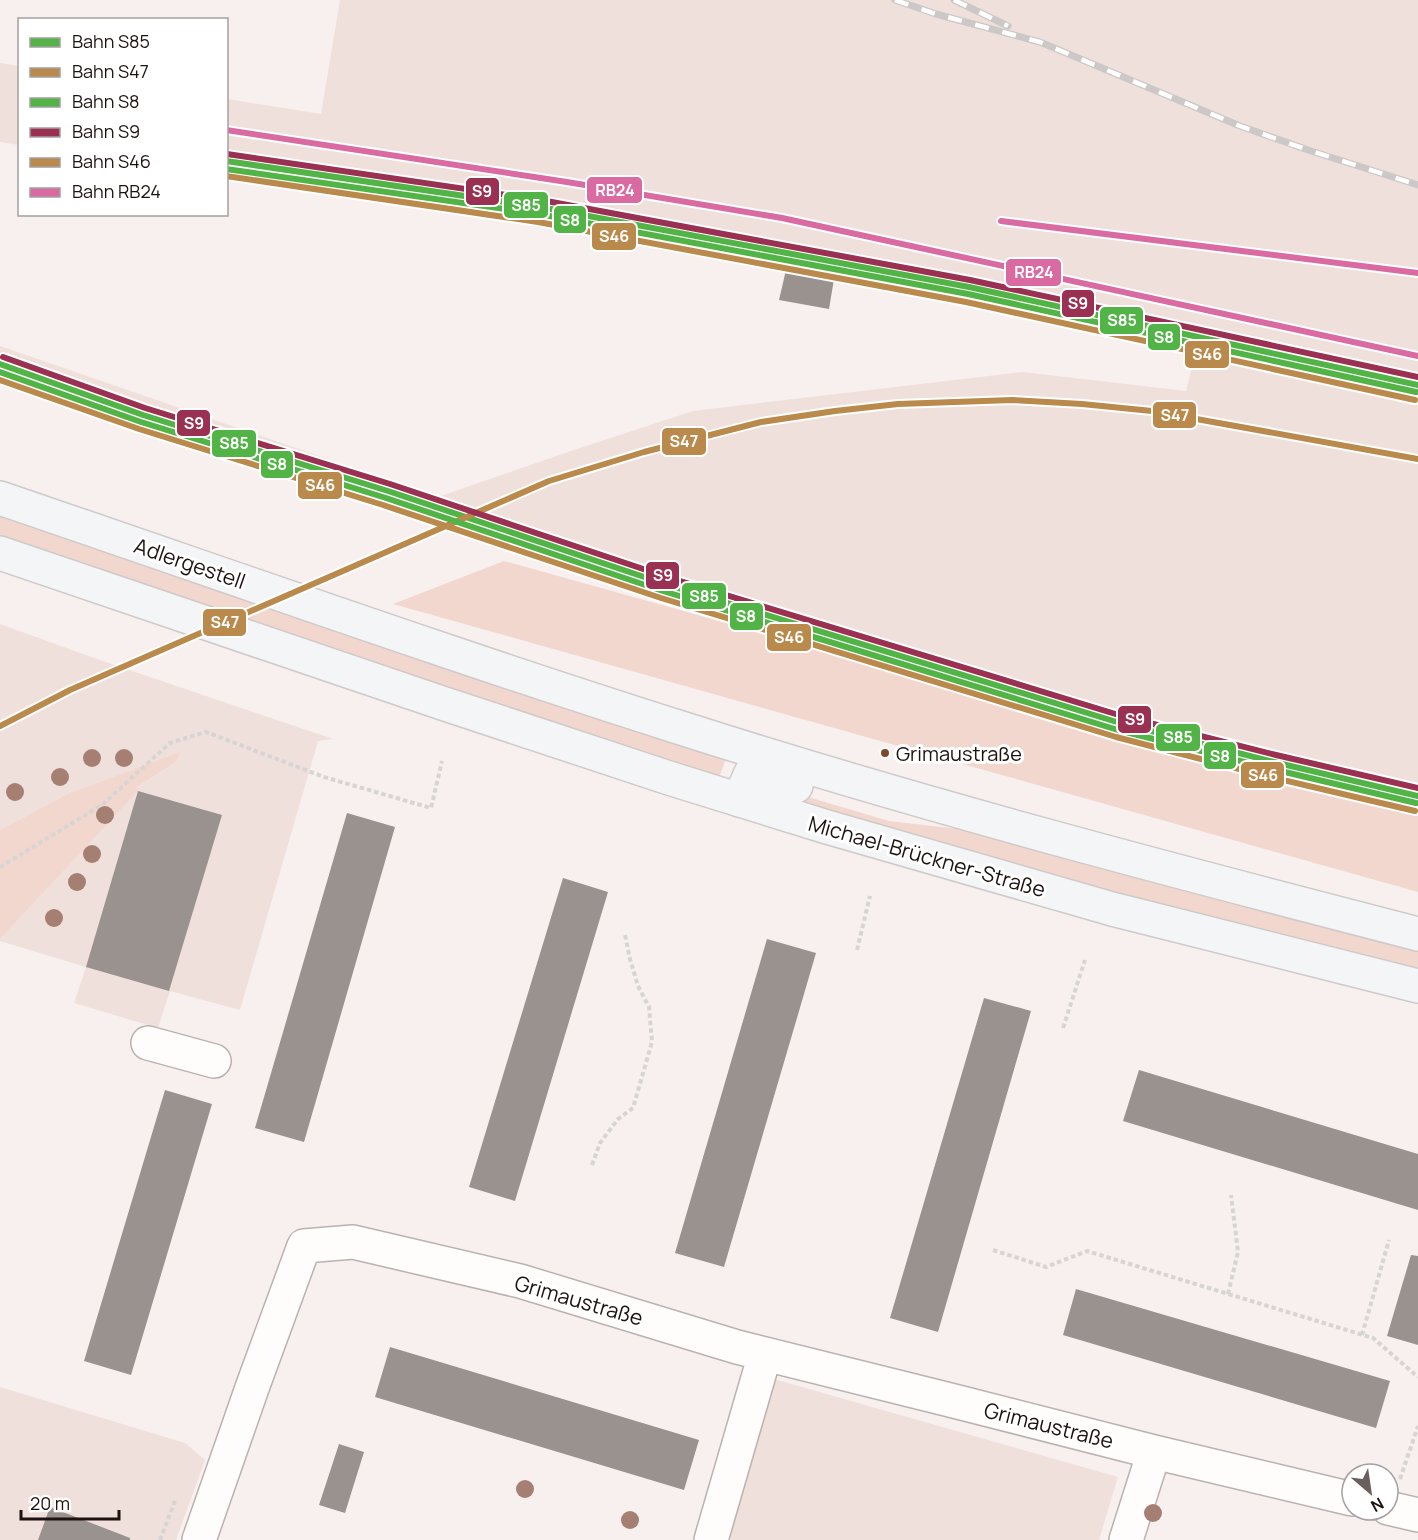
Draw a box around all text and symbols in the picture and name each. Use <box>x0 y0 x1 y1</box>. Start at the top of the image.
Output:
legend <box>18 18 228 216</box>
text: Bahn S85 <box>72 29 150 53</box>
text: Bahn S47 <box>72 59 149 83</box>
text: Bahn S8 <box>72 89 140 113</box>
text: Bahn S9 <box>72 119 140 143</box>
text: Bahn S46 <box>72 149 151 173</box>
line badge: RB24 <box>586 176 643 204</box>
line badge: S9 <box>465 177 500 206</box>
text: Bahn RB24 <box>72 179 161 203</box>
text: RB24 <box>595 179 635 201</box>
text: S9 <box>472 180 492 202</box>
line badge: S85 <box>503 191 549 219</box>
text: S85 <box>511 194 541 216</box>
line badge: S8 <box>553 205 587 234</box>
text: S8 <box>560 209 580 231</box>
line badge: S46 <box>591 222 637 251</box>
text: S46 <box>599 225 629 247</box>
line badge: RB24 <box>1005 258 1062 287</box>
text: RB24 <box>1014 261 1054 283</box>
line badge: S9 <box>1061 289 1095 318</box>
text: S9 <box>1068 292 1088 314</box>
line badge: S85 <box>1099 306 1144 335</box>
text: S85 <box>1107 309 1137 331</box>
line badge: S8 <box>1147 323 1181 351</box>
text: S8 <box>1154 326 1174 348</box>
line badge: S46 <box>1184 340 1230 369</box>
text: S46 <box>1192 343 1222 365</box>
line badge: S47 <box>1152 401 1197 429</box>
text: S47 <box>1161 404 1189 426</box>
line badge: S9 <box>176 409 211 437</box>
text: S9 <box>184 412 204 434</box>
line badge: S47 <box>661 427 707 456</box>
line badge: S85 <box>211 429 257 458</box>
text: S47 <box>670 430 698 452</box>
text: S85 <box>219 432 249 454</box>
line badge: S8 <box>260 450 294 479</box>
text: S8 <box>267 453 287 475</box>
line badge: S46 <box>297 471 343 500</box>
text: S46 <box>305 474 335 496</box>
street label: Adlergestell <box>131 531 249 595</box>
line badge: S9 <box>645 561 680 590</box>
text: S9 <box>653 564 673 586</box>
line badge: S85 <box>681 582 727 610</box>
text: S85 <box>689 585 719 607</box>
line badge: S8 <box>729 602 764 631</box>
text: S8 <box>736 605 756 627</box>
line badge: S47 <box>202 608 247 637</box>
text: S47 <box>211 611 239 633</box>
line badge: S46 <box>766 623 812 652</box>
text: S46 <box>774 626 804 648</box>
line badge: S9 <box>1117 705 1152 734</box>
text: S9 <box>1125 708 1145 730</box>
line badge: S85 <box>1155 723 1201 752</box>
text: S85 <box>1163 726 1193 748</box>
place label: Grimaustraße <box>896 740 1022 767</box>
line badge: S8 <box>1203 741 1237 770</box>
text: S8 <box>1210 745 1230 767</box>
marker: Grimaustraße <box>879 747 891 759</box>
line badge: S46 <box>1240 761 1285 789</box>
text: S46 <box>1248 764 1278 786</box>
street label: Michael-Brückner-Straße <box>805 809 1049 903</box>
street label: Grimaustraße <box>512 1268 646 1332</box>
street label: Grimaustraße <box>981 1395 1117 1455</box>
north arrow <box>1340 1462 1400 1522</box>
scale bar <box>21 1483 118 1521</box>
text: 20 m <box>30 1491 70 1515</box>
text: N <box>1367 1493 1388 1518</box>

